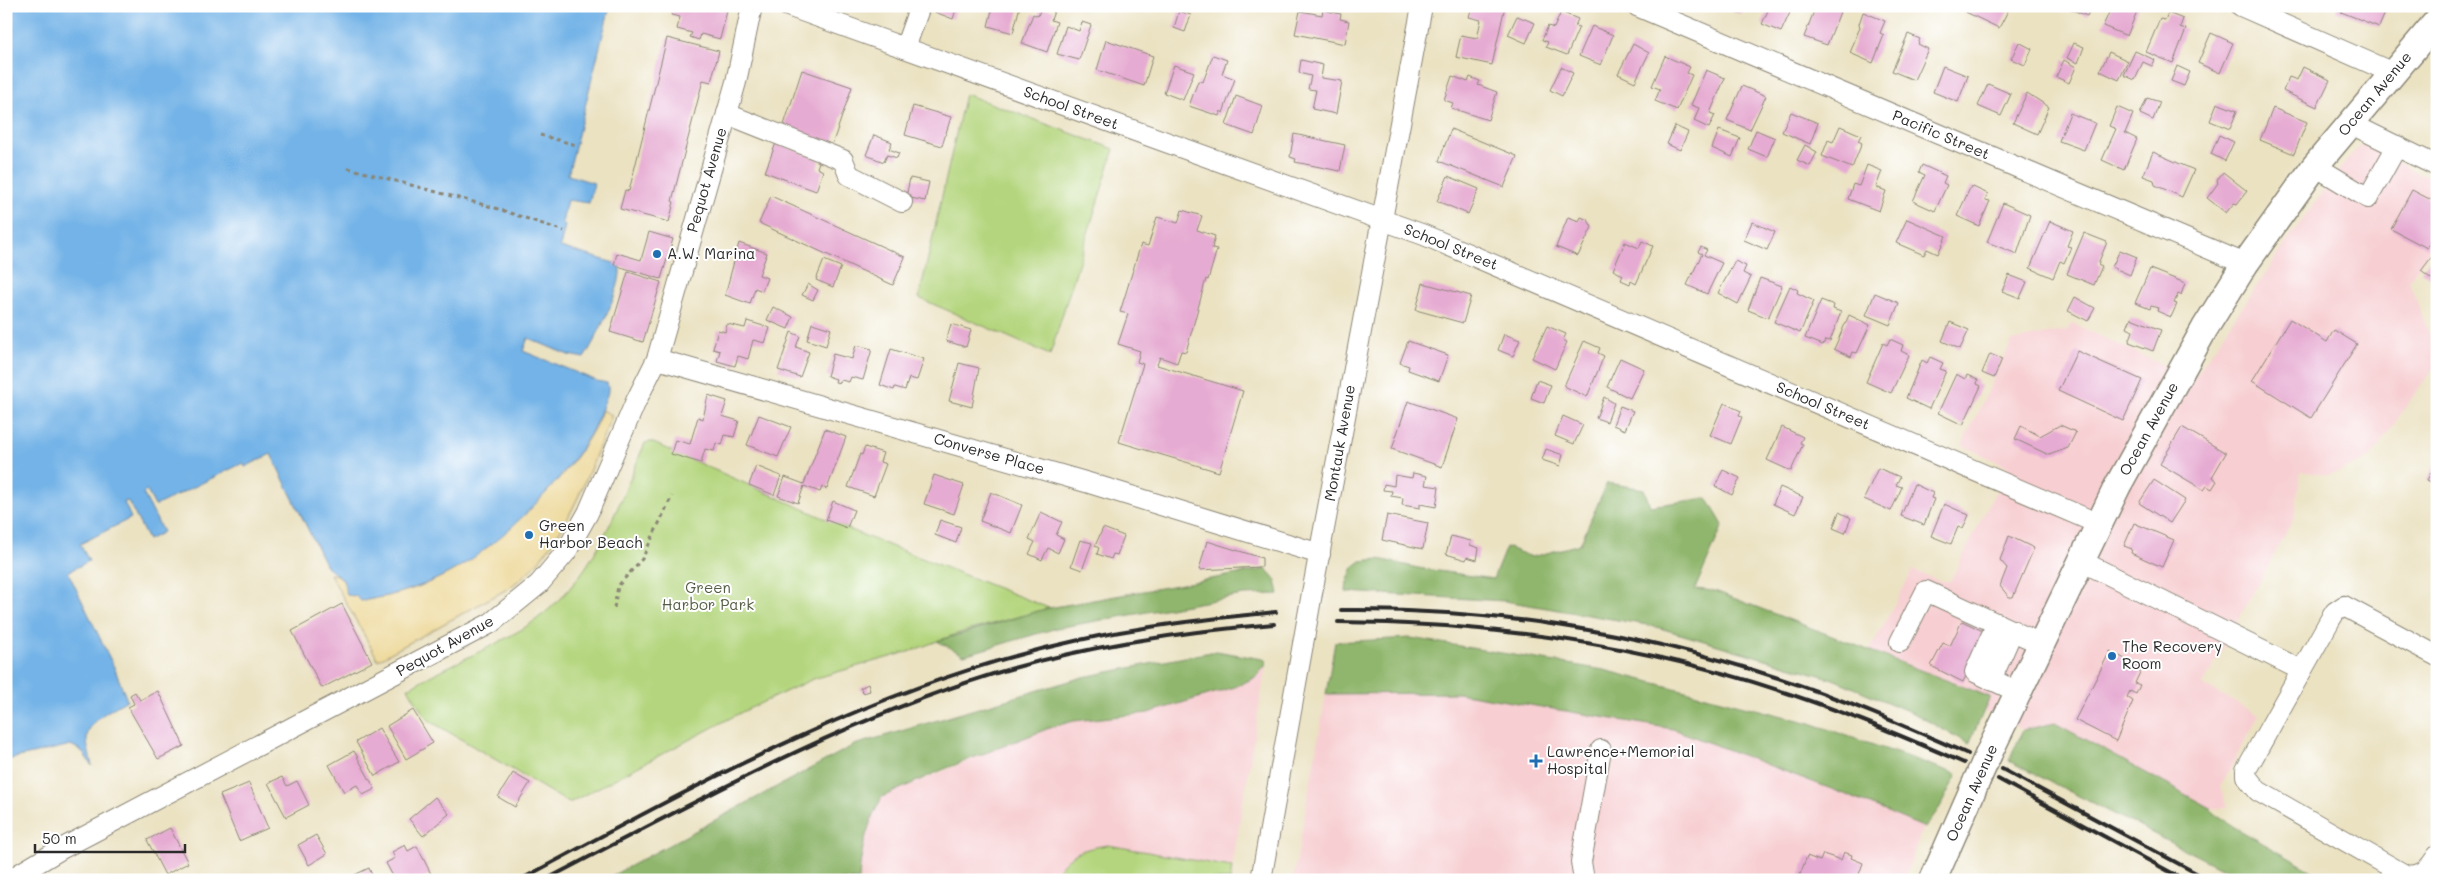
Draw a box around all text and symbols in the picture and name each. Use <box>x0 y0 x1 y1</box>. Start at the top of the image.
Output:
street label: Ocean Avenue <box>2333 47 2415 140</box>
street label: School Street <box>1021 81 1122 134</box>
street label: Pacific Street <box>1890 105 1993 164</box>
street label: Pequot Avenue <box>681 125 731 235</box>
street label: School Street <box>1401 218 1501 274</box>
place label: A.W. Marina <box>667 243 755 263</box>
marker: A.W. Marina <box>651 248 663 260</box>
street label: School Street <box>1774 376 1873 434</box>
street label: Ocean Avenue <box>2114 378 2182 479</box>
street label: Montauk Avenue <box>1319 383 1359 503</box>
street label: Converse Place <box>932 428 1047 478</box>
place label: Green Harbor Beach <box>539 515 643 552</box>
marker: Green Harbor Beach <box>523 529 535 541</box>
park label: Green Harbor Park <box>662 577 754 614</box>
street label: Pequot Avenue <box>392 610 497 680</box>
place label: The Recovery Room <box>2122 636 2222 673</box>
marker: The Recovery Room <box>2106 650 2118 662</box>
place label: Lawrence+Memorial Hospital <box>1547 741 1695 778</box>
street label: Ocean Avenue <box>1941 741 2001 844</box>
marker: Lawrence+Memorial Hospital <box>1529 754 1543 768</box>
scale bar <box>35 821 185 853</box>
text: 50 m <box>42 828 77 848</box>

